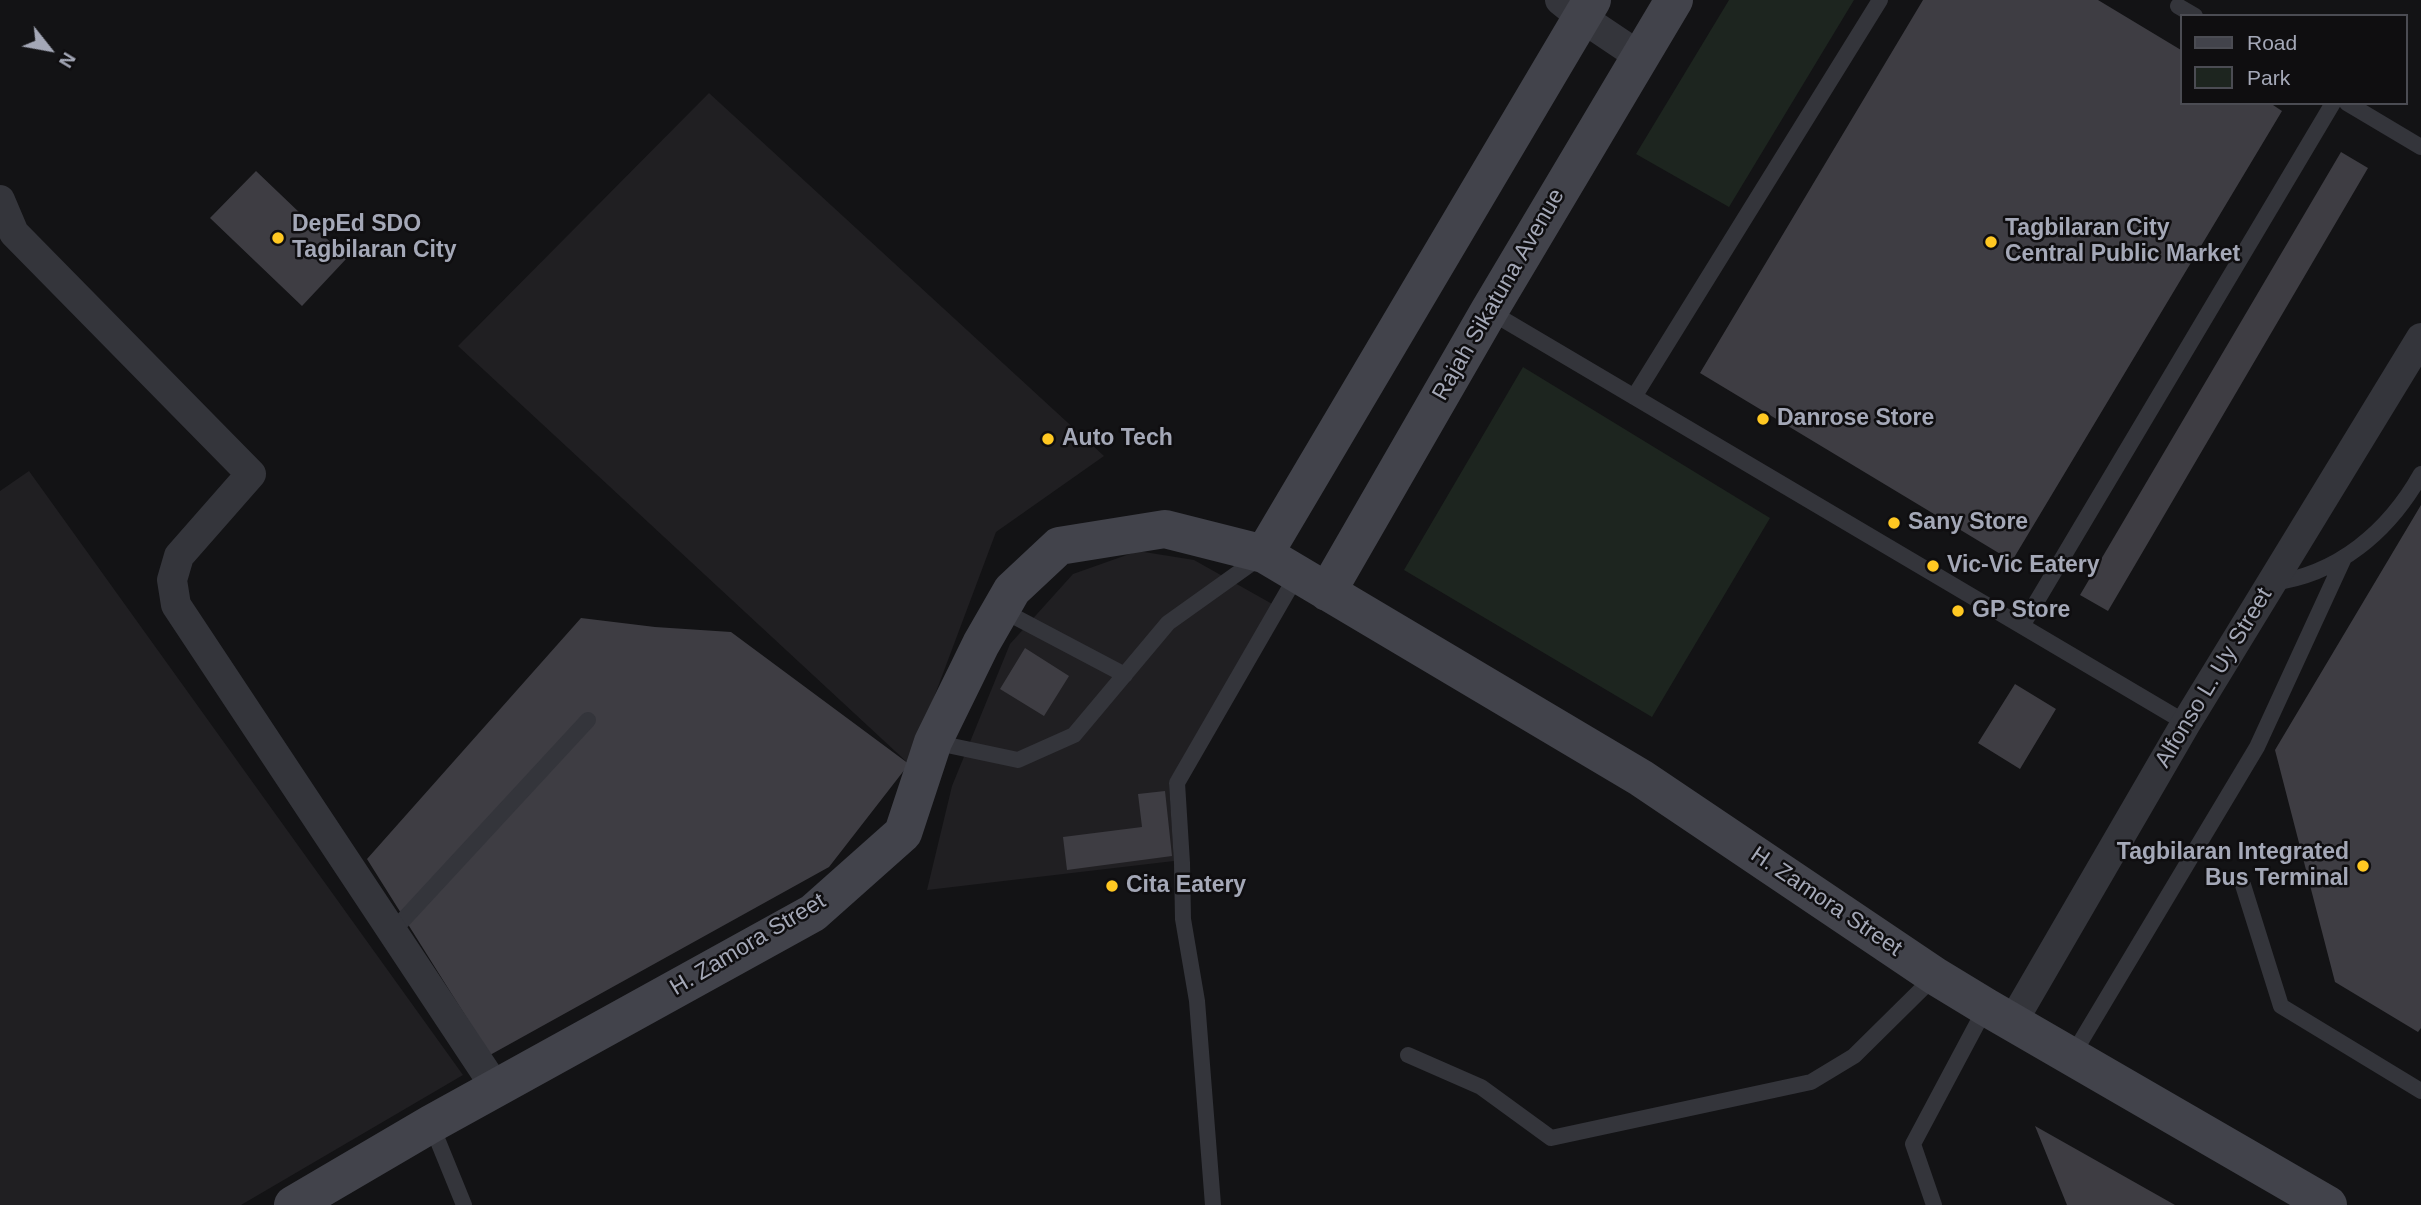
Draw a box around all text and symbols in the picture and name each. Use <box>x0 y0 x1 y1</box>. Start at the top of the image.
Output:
north arrow <box>14 14 84 84</box>
legend <box>2180 14 2407 105</box>
text: Road <box>2247 31 2297 54</box>
text: N <box>55 49 80 71</box>
text: Park <box>2247 66 2290 89</box>
street label: Rajah Sikatuna Avenue <box>1427 184 1571 406</box>
place label: DepEd SDO Tagbilaran City <box>292 211 456 265</box>
place label: Tagbilaran City Central Public Market <box>2005 215 2240 269</box>
marker: DepEd SDO Tagbilaran City <box>270 230 286 246</box>
marker: Tagbilaran City Central Public Market <box>1983 234 1999 250</box>
place label: Danrose Store <box>1777 405 1934 433</box>
marker: Danrose Store <box>1755 411 1771 427</box>
place label: Auto Tech <box>1062 425 1173 453</box>
marker: Auto Tech <box>1040 431 1056 447</box>
place label: Sany Store <box>1908 509 2028 537</box>
marker: Sany Store <box>1886 515 1902 531</box>
place label: Vic-Vic Eatery <box>1947 552 2100 580</box>
marker: Vic-Vic Eatery <box>1925 558 1941 574</box>
street label: Alfonso L. Uy Street <box>2149 583 2279 773</box>
place label: GP Store <box>1972 597 2070 625</box>
marker: GP Store <box>1950 603 1966 619</box>
place label: Tagbilaran Integrated Bus Terminal <box>2117 839 2349 893</box>
street label: H. Zamora Street <box>1745 841 1907 963</box>
marker: Tagbilaran Integrated Bus Terminal <box>2355 858 2371 874</box>
place label: Cita Eatery <box>1126 872 1246 900</box>
marker: Cita Eatery <box>1104 878 1120 894</box>
street label: H. Zamora Street <box>665 888 831 1002</box>

